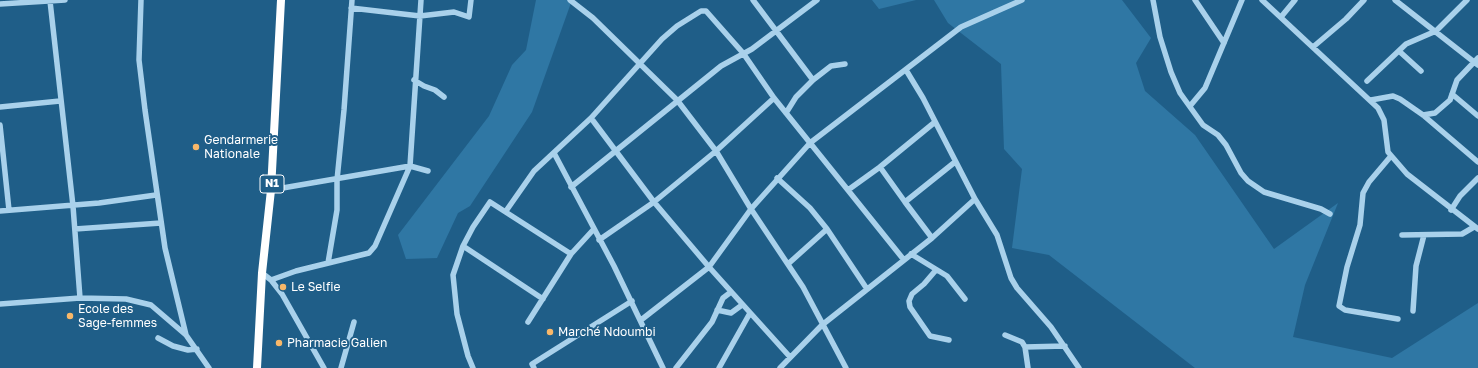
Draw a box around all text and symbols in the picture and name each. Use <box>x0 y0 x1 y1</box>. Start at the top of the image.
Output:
place label: Gendarmerie Nationale <box>204 133 278 161</box>
marker: Gendarmerie Nationale <box>191 142 201 152</box>
road number: N1 <box>260 175 284 193</box>
place label: Le Selfie <box>291 280 340 294</box>
marker: Le Selfie <box>278 282 288 292</box>
place label: Ecole des Sage-femmes <box>78 302 157 330</box>
marker: Ecole des Sage-femmes <box>65 311 75 321</box>
place label: Marché Ndoumbi <box>558 325 656 339</box>
marker: Marché Ndoumbi <box>545 327 555 337</box>
place label: Pharmacie Galien <box>287 336 387 350</box>
marker: Pharmacie Galien <box>274 338 284 348</box>

